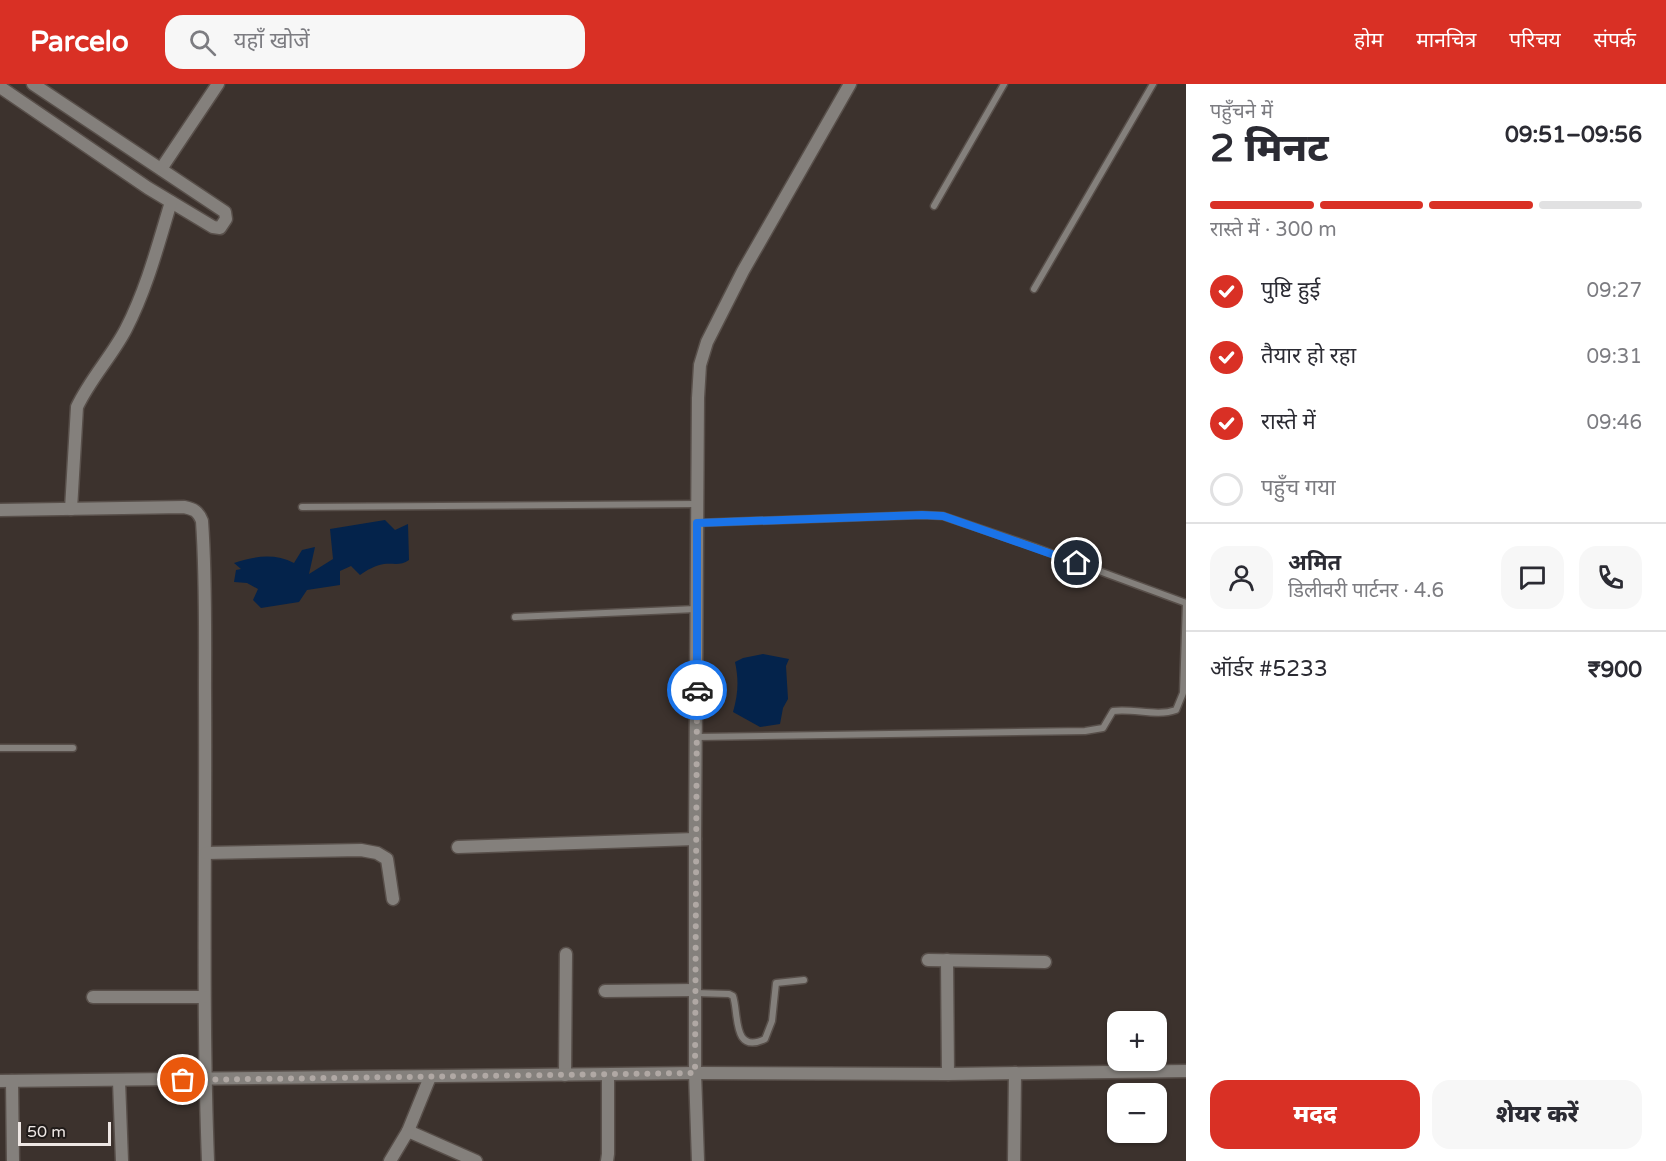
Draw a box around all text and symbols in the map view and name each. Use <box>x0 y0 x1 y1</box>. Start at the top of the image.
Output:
search box <box>165 15 585 69</box>
text: Parcelo <box>30 25 129 59</box>
icon: search <box>186 26 219 59</box>
text: यहाँ खोजें <box>234 28 310 54</box>
text: होम <box>1354 28 1383 53</box>
text: मानचित्र <box>1416 28 1476 53</box>
text: परिचय <box>1509 28 1561 53</box>
text: संपर्क <box>1594 28 1636 53</box>
text: पहुँचने में <box>1210 100 1273 124</box>
text: 09:51–09:56 <box>1505 122 1642 148</box>
text: 2 मिनट <box>1210 125 1329 172</box>
text: रास्ते में · 300 m <box>1210 218 1337 242</box>
icon: check <box>1210 275 1243 308</box>
text: पुष्टि हुई <box>1261 277 1320 303</box>
text: 09:27 <box>1587 279 1642 303</box>
icon: check <box>1210 341 1243 374</box>
text: तैयार हो रहा <box>1261 343 1356 369</box>
text: 09:31 <box>1587 345 1642 369</box>
icon: check <box>1210 407 1243 440</box>
text: रास्ते में <box>1261 409 1316 435</box>
text: 09:46 <box>1587 411 1642 435</box>
text: पहुँच गया <box>1261 475 1336 501</box>
pin <box>1051 537 1102 588</box>
icon: home <box>1060 546 1093 579</box>
button: person <box>1210 546 1273 609</box>
button: chat <box>1501 546 1564 609</box>
button: phone <box>1579 546 1642 609</box>
text: अमित <box>1288 550 1341 576</box>
text: डिलीवरी पार्टनर · 4.6 <box>1288 579 1444 603</box>
text: ऑर्डर #5233 <box>1210 656 1328 682</box>
text: ₹900 <box>1588 657 1642 683</box>
courier <box>667 660 727 720</box>
icon: car <box>681 674 714 707</box>
map controls <box>1107 1011 1167 1143</box>
button: + <box>1107 1011 1167 1071</box>
pin <box>157 1054 208 1105</box>
icon: bag <box>166 1063 199 1096</box>
button: मदद <box>1210 1080 1420 1149</box>
button: शेयर करें <box>1432 1080 1642 1149</box>
button: − <box>1107 1083 1167 1143</box>
scale bar <box>18 1119 111 1146</box>
text: 50 m <box>27 1122 66 1142</box>

